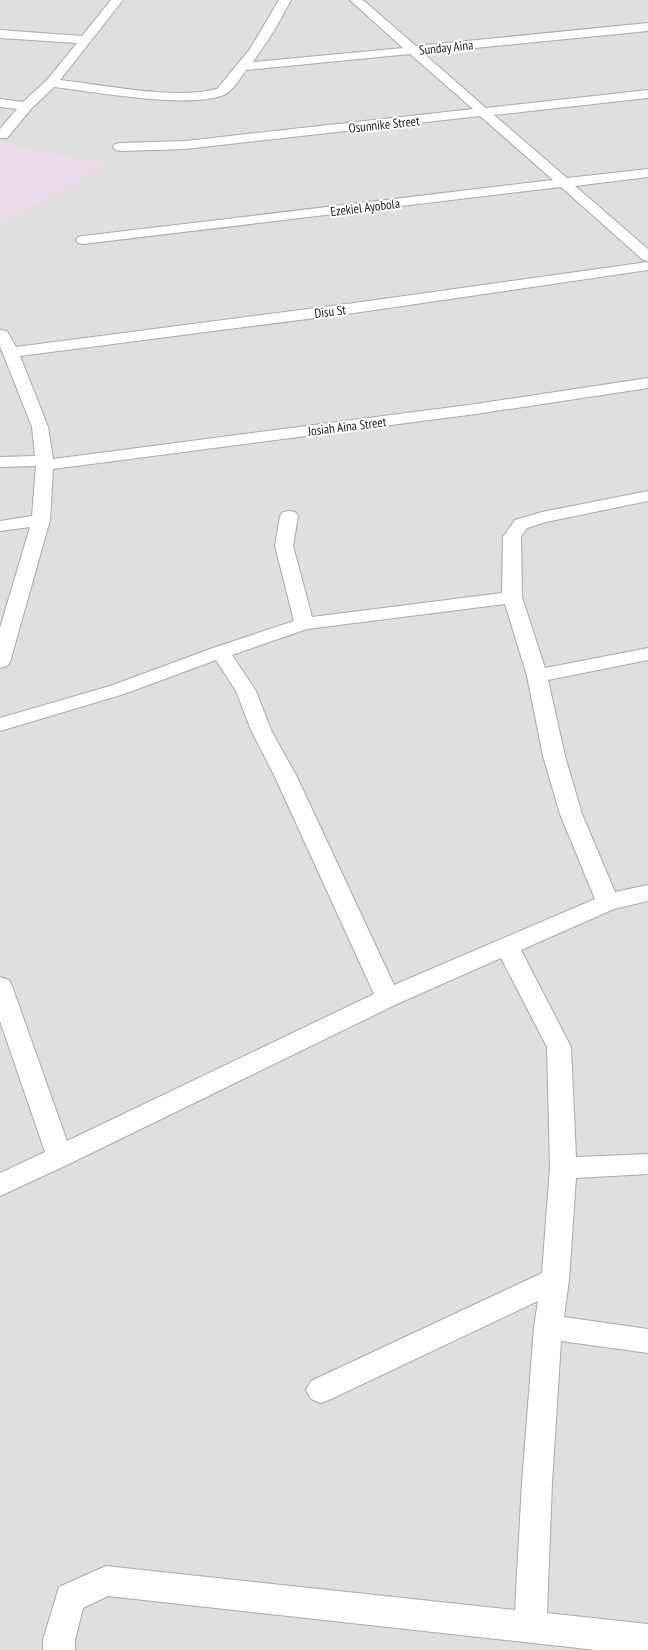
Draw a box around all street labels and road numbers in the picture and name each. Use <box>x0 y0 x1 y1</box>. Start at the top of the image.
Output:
street label: Sunday Aina <box>418 36 474 59</box>
street label: Osunnike Street <box>348 112 421 137</box>
street label: Ezekiel Ayobola <box>329 195 401 220</box>
street label: Disu St <box>313 301 347 322</box>
street label: Josiah Aina Street <box>306 413 388 440</box>

